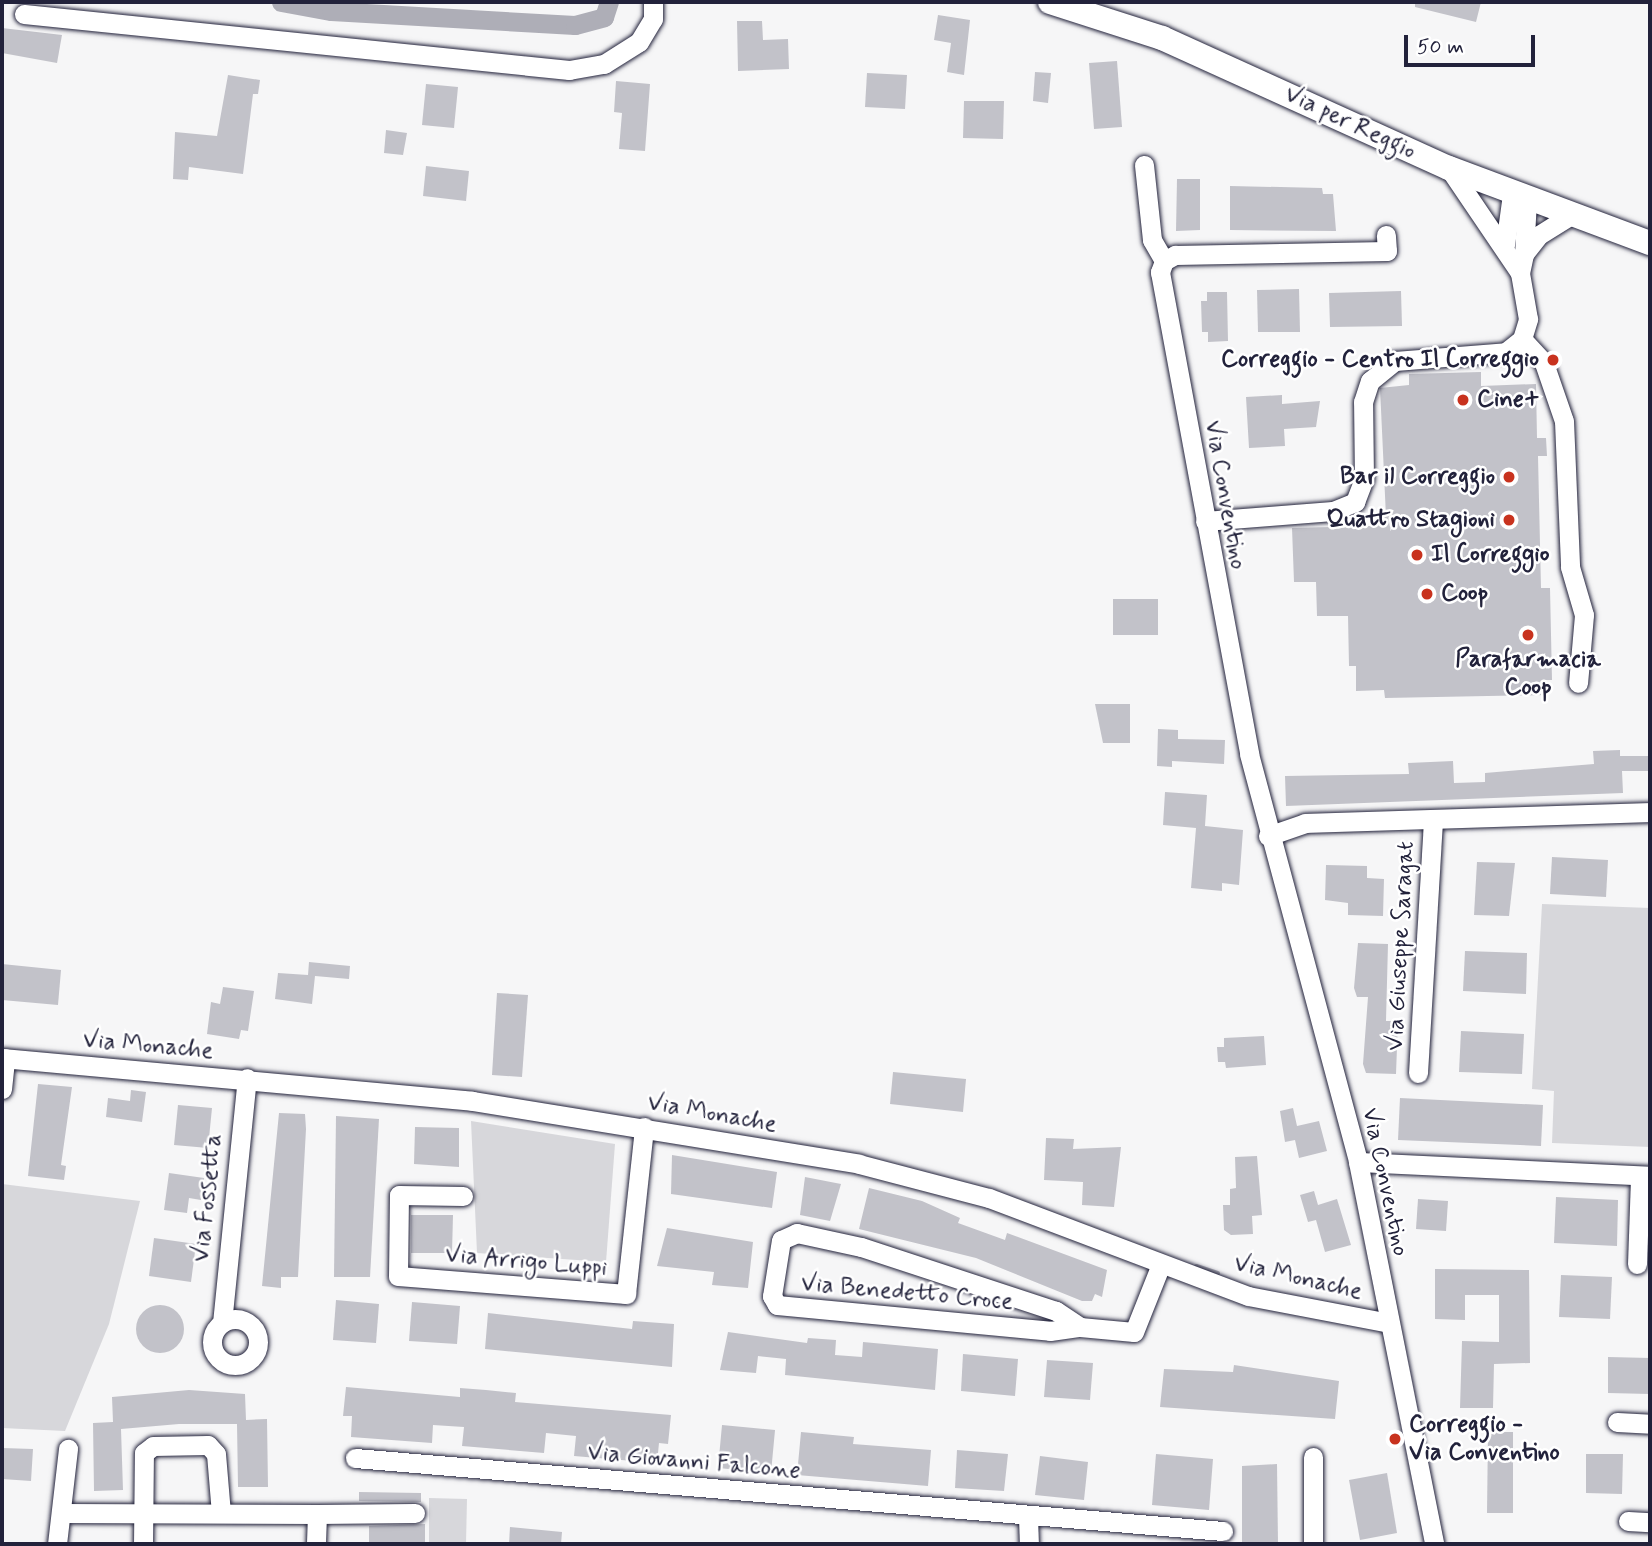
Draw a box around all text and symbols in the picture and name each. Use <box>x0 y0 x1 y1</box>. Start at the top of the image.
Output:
scale bar <box>1407 21 1538 65</box>
text: 50 m <box>1417 33 1464 61</box>
street label: Via per Reggio <box>1280 80 1420 166</box>
place label: Correggio - Centro Il Correggio <box>1218 346 1539 374</box>
marker: Correggio - Centro Il Correggio <box>1545 352 1561 368</box>
place label: Cine+ <box>1477 386 1540 414</box>
marker: Cine+ <box>1455 392 1471 408</box>
street label: Via Conventino <box>1198 418 1252 572</box>
place label: Bar il Correggio <box>1336 463 1495 491</box>
marker: Bar il Correggio <box>1501 469 1517 485</box>
place label: Quattro Stagioni <box>1326 506 1495 534</box>
marker: Quattro Stagioni <box>1501 512 1517 528</box>
place label: Il Correggio <box>1431 541 1553 569</box>
marker: Il Correggio <box>1409 547 1425 563</box>
place label: Coop <box>1441 580 1488 608</box>
marker: Coop <box>1419 586 1435 602</box>
marker: Parafarmacia Coop <box>1520 627 1536 643</box>
place label: Parafarmacia Coop <box>1455 646 1601 702</box>
street label: Via Giuseppe Saragat <box>1381 838 1421 1054</box>
street label: Via Monache <box>82 1026 214 1066</box>
street label: Via Monache <box>645 1088 779 1140</box>
street label: Via Conventino <box>1355 1105 1415 1259</box>
street label: Via Fossetta <box>187 1132 229 1264</box>
street label: Via Arrigo Luppi <box>445 1241 607 1283</box>
street label: Via Monache <box>1231 1249 1365 1307</box>
street label: Via Benedetto Croce <box>800 1269 1014 1317</box>
place label: Correggio - Via Conventino <box>1409 1411 1560 1467</box>
marker: Correggio - Via Conventino <box>1387 1431 1403 1447</box>
street label: Via Giovanni Falcone <box>592 1439 796 1485</box>

